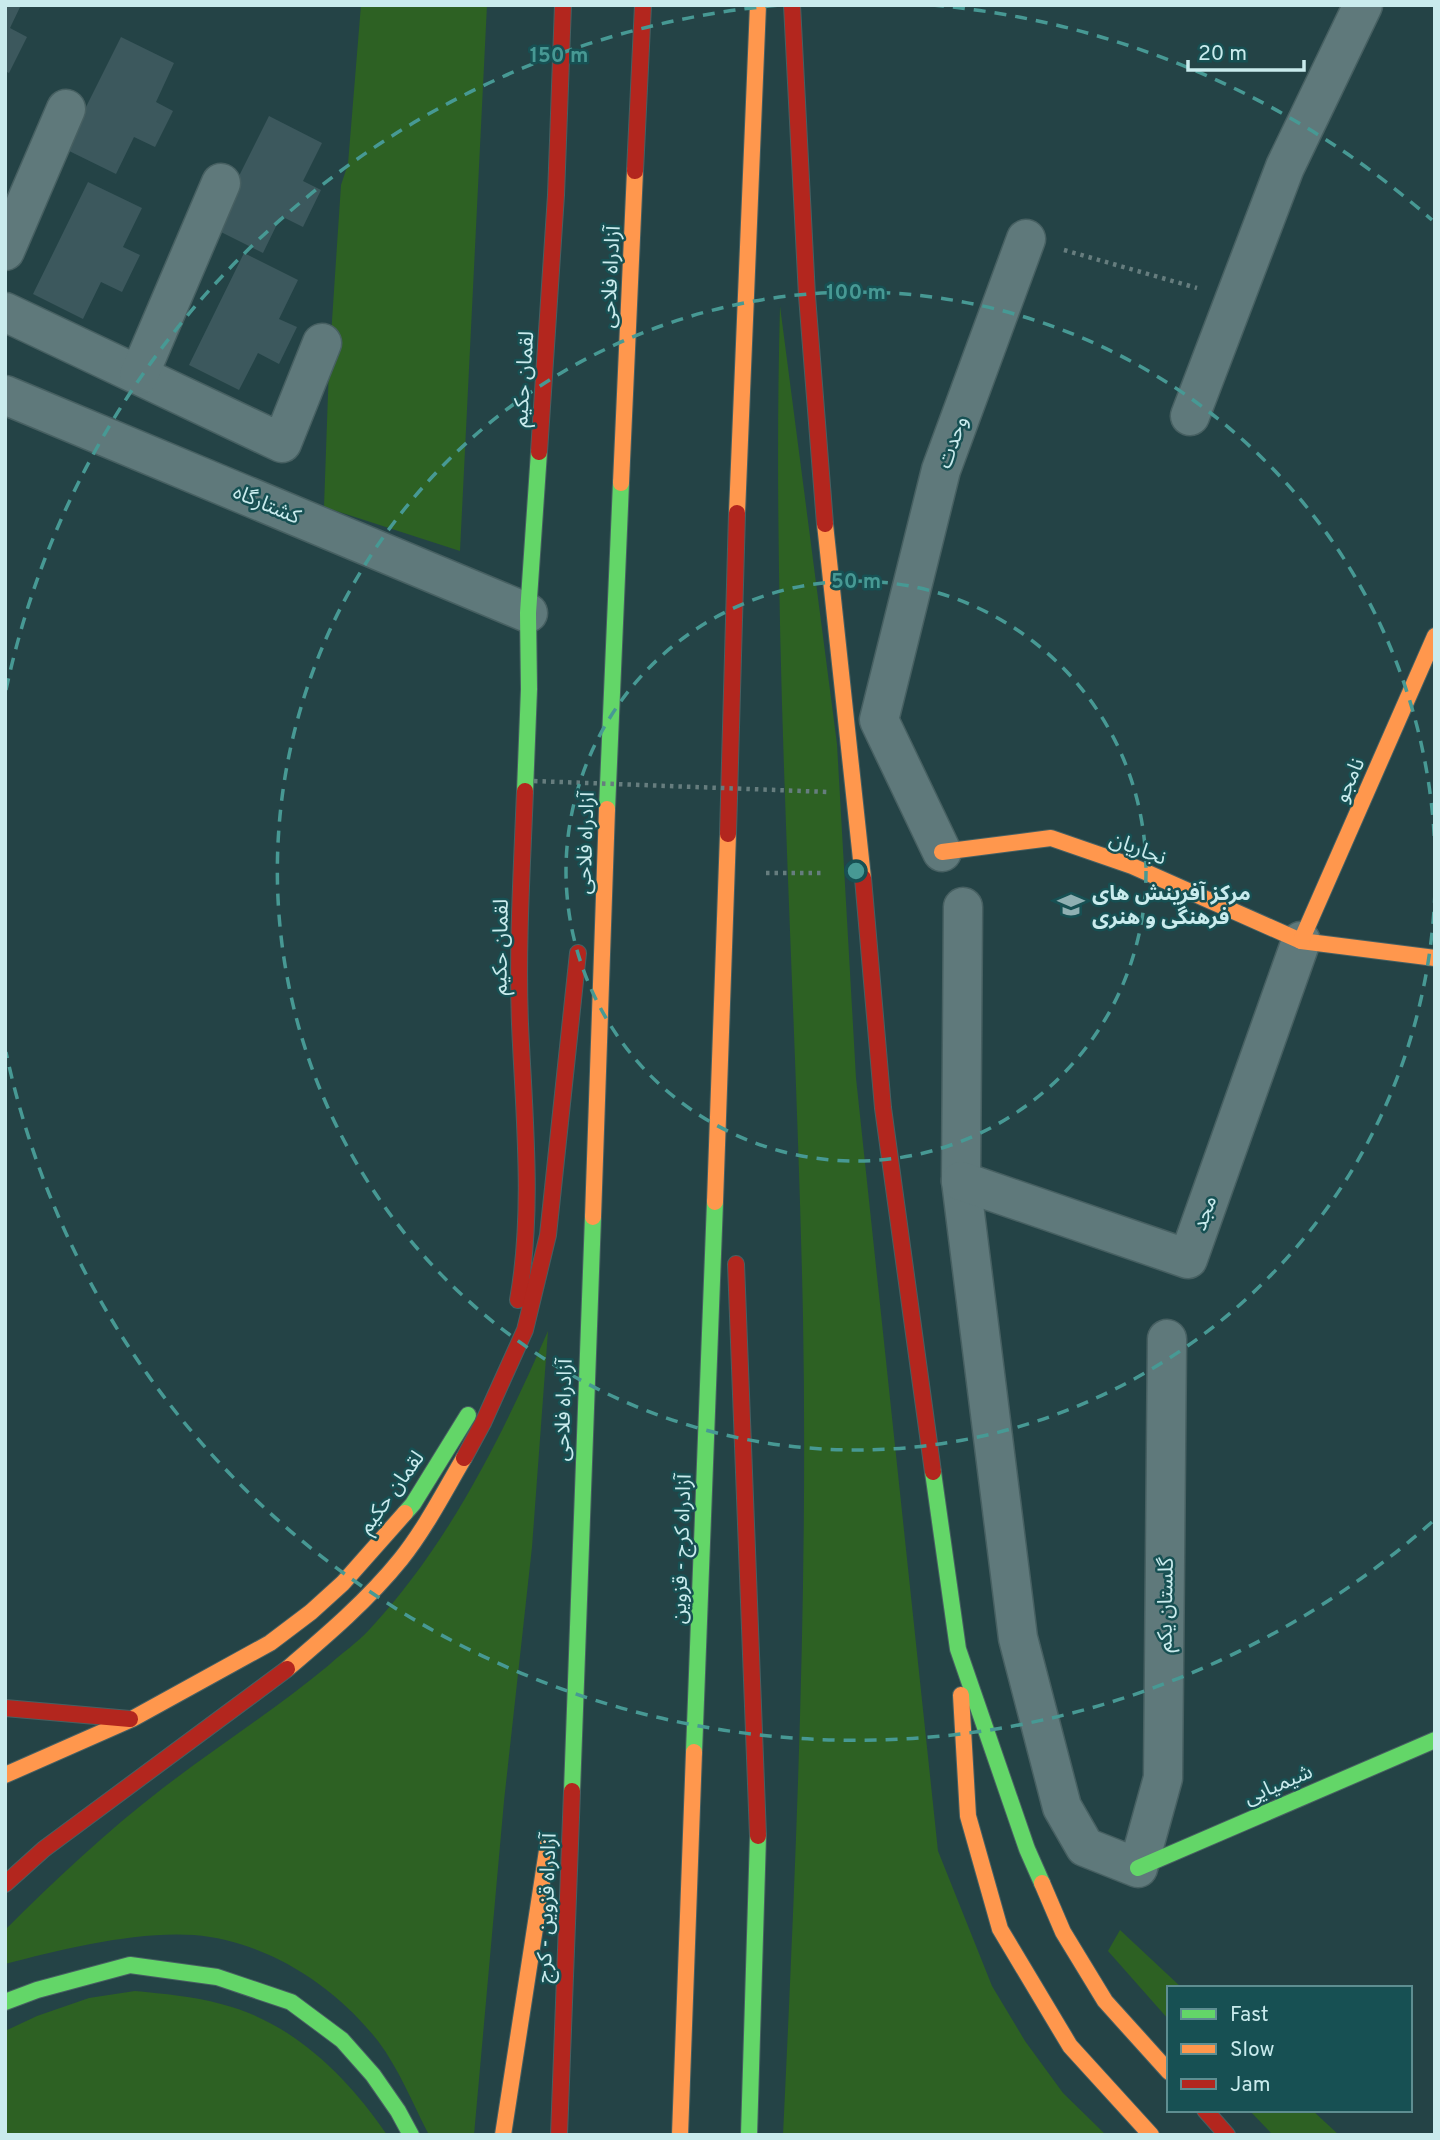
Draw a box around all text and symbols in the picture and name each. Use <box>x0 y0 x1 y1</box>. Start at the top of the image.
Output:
scale bar <box>1188 28 1304 72</box>
text: 20 m <box>1198 41 1247 68</box>
text: 150 m <box>530 43 588 70</box>
street label: آزادراه فلاحی <box>595 224 628 329</box>
text: 100 m <box>826 280 886 307</box>
street label: لقمان حکیم <box>508 330 541 428</box>
street label: وحدت <box>932 413 975 472</box>
street label: کشتارگاه <box>229 479 304 532</box>
text: 50 m <box>831 569 881 596</box>
street label: نامجو <box>1329 754 1372 807</box>
street label: آزادراه فلاحی <box>571 790 602 895</box>
street label: نجاریان <box>1105 826 1170 873</box>
centre of rings <box>844 859 868 883</box>
place label: مرکز آفرینش های فرهنگی و هنری <box>1092 881 1251 932</box>
school or university icon: مرکز آفرینش های فرهنگی و هنری <box>1056 890 1086 920</box>
street label: لقمان حکیم <box>487 899 516 995</box>
street label: مجد <box>1187 1192 1224 1235</box>
street label: آزادراه فلاحی <box>549 1357 580 1462</box>
street label: لقمان حکیم <box>353 1446 431 1540</box>
street label: آزادراه کرج - قزوین <box>666 1473 699 1625</box>
street label: گلستان یکم <box>1152 1557 1181 1653</box>
street label: شیمیایی <box>1240 1759 1317 1812</box>
street label: آزادراه قزوین - کرج <box>531 1832 564 1984</box>
legend <box>1167 1986 1412 2112</box>
text: Fast <box>1230 2002 1269 2029</box>
text: Slow <box>1230 2037 1275 2064</box>
text: Jam <box>1230 2072 1271 2099</box>

